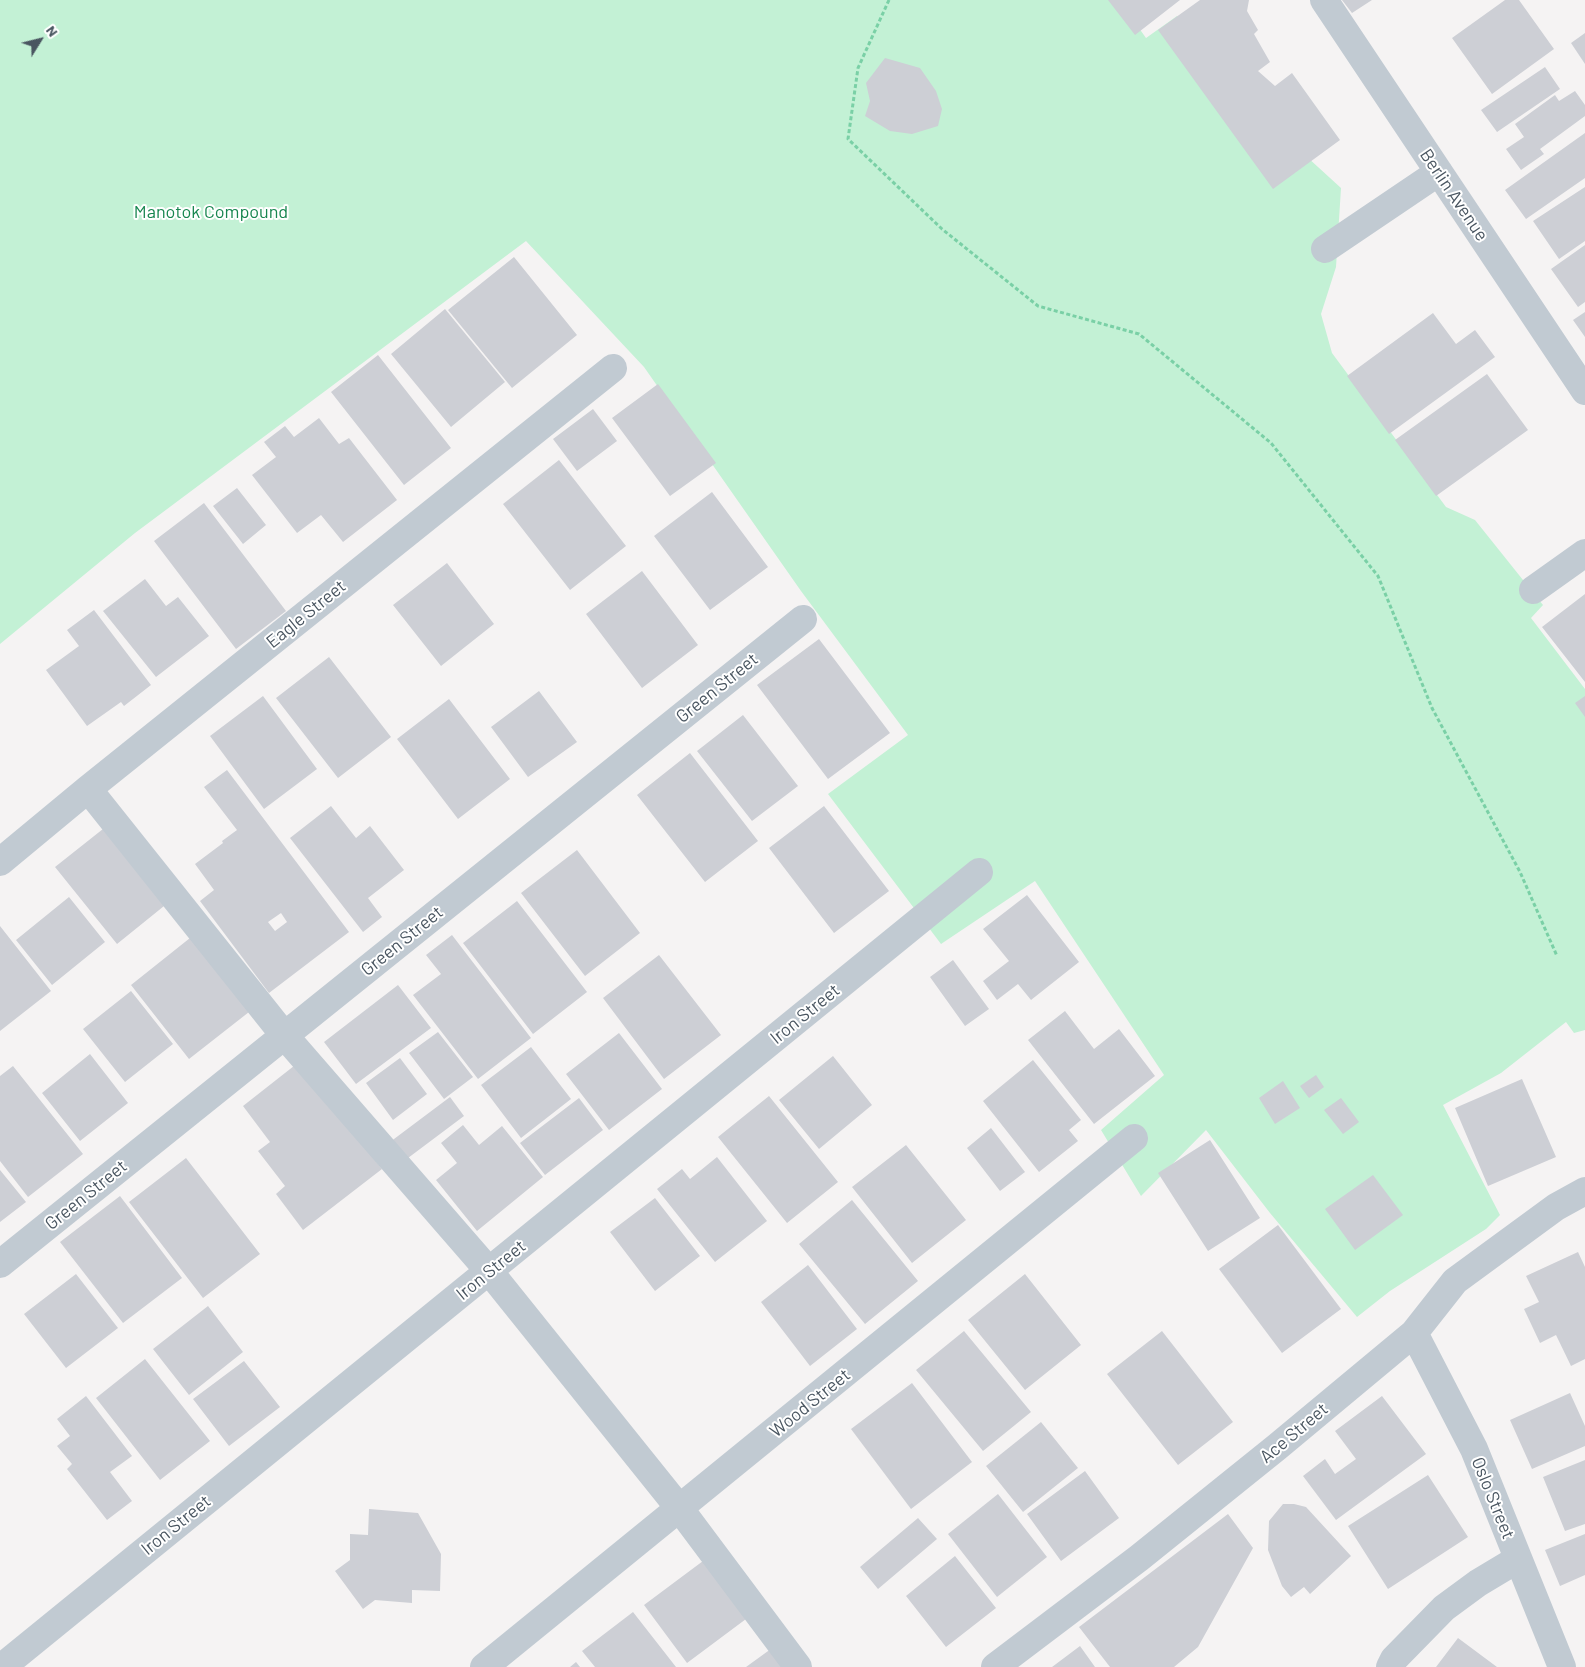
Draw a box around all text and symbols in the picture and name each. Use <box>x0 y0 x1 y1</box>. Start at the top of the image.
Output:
north arrow <box>15 15 65 65</box>
text: N <box>43 22 62 40</box>
street label: Berlin Avenue <box>1415 145 1493 245</box>
park label: Manotok Compound <box>134 201 288 223</box>
street label: Eagle Street <box>262 575 350 653</box>
street label: Green Street <box>672 648 762 728</box>
street label: Green Street <box>357 901 447 981</box>
street label: Iron Street <box>766 979 844 1049</box>
street label: Green Street <box>41 1155 131 1235</box>
street label: Iron Street <box>452 1235 530 1305</box>
street label: Wood Street <box>765 1364 855 1442</box>
street label: Ace Street <box>1256 1398 1332 1468</box>
street label: Oslo Street <box>1467 1454 1519 1542</box>
street label: Iron Street <box>137 1490 215 1560</box>

